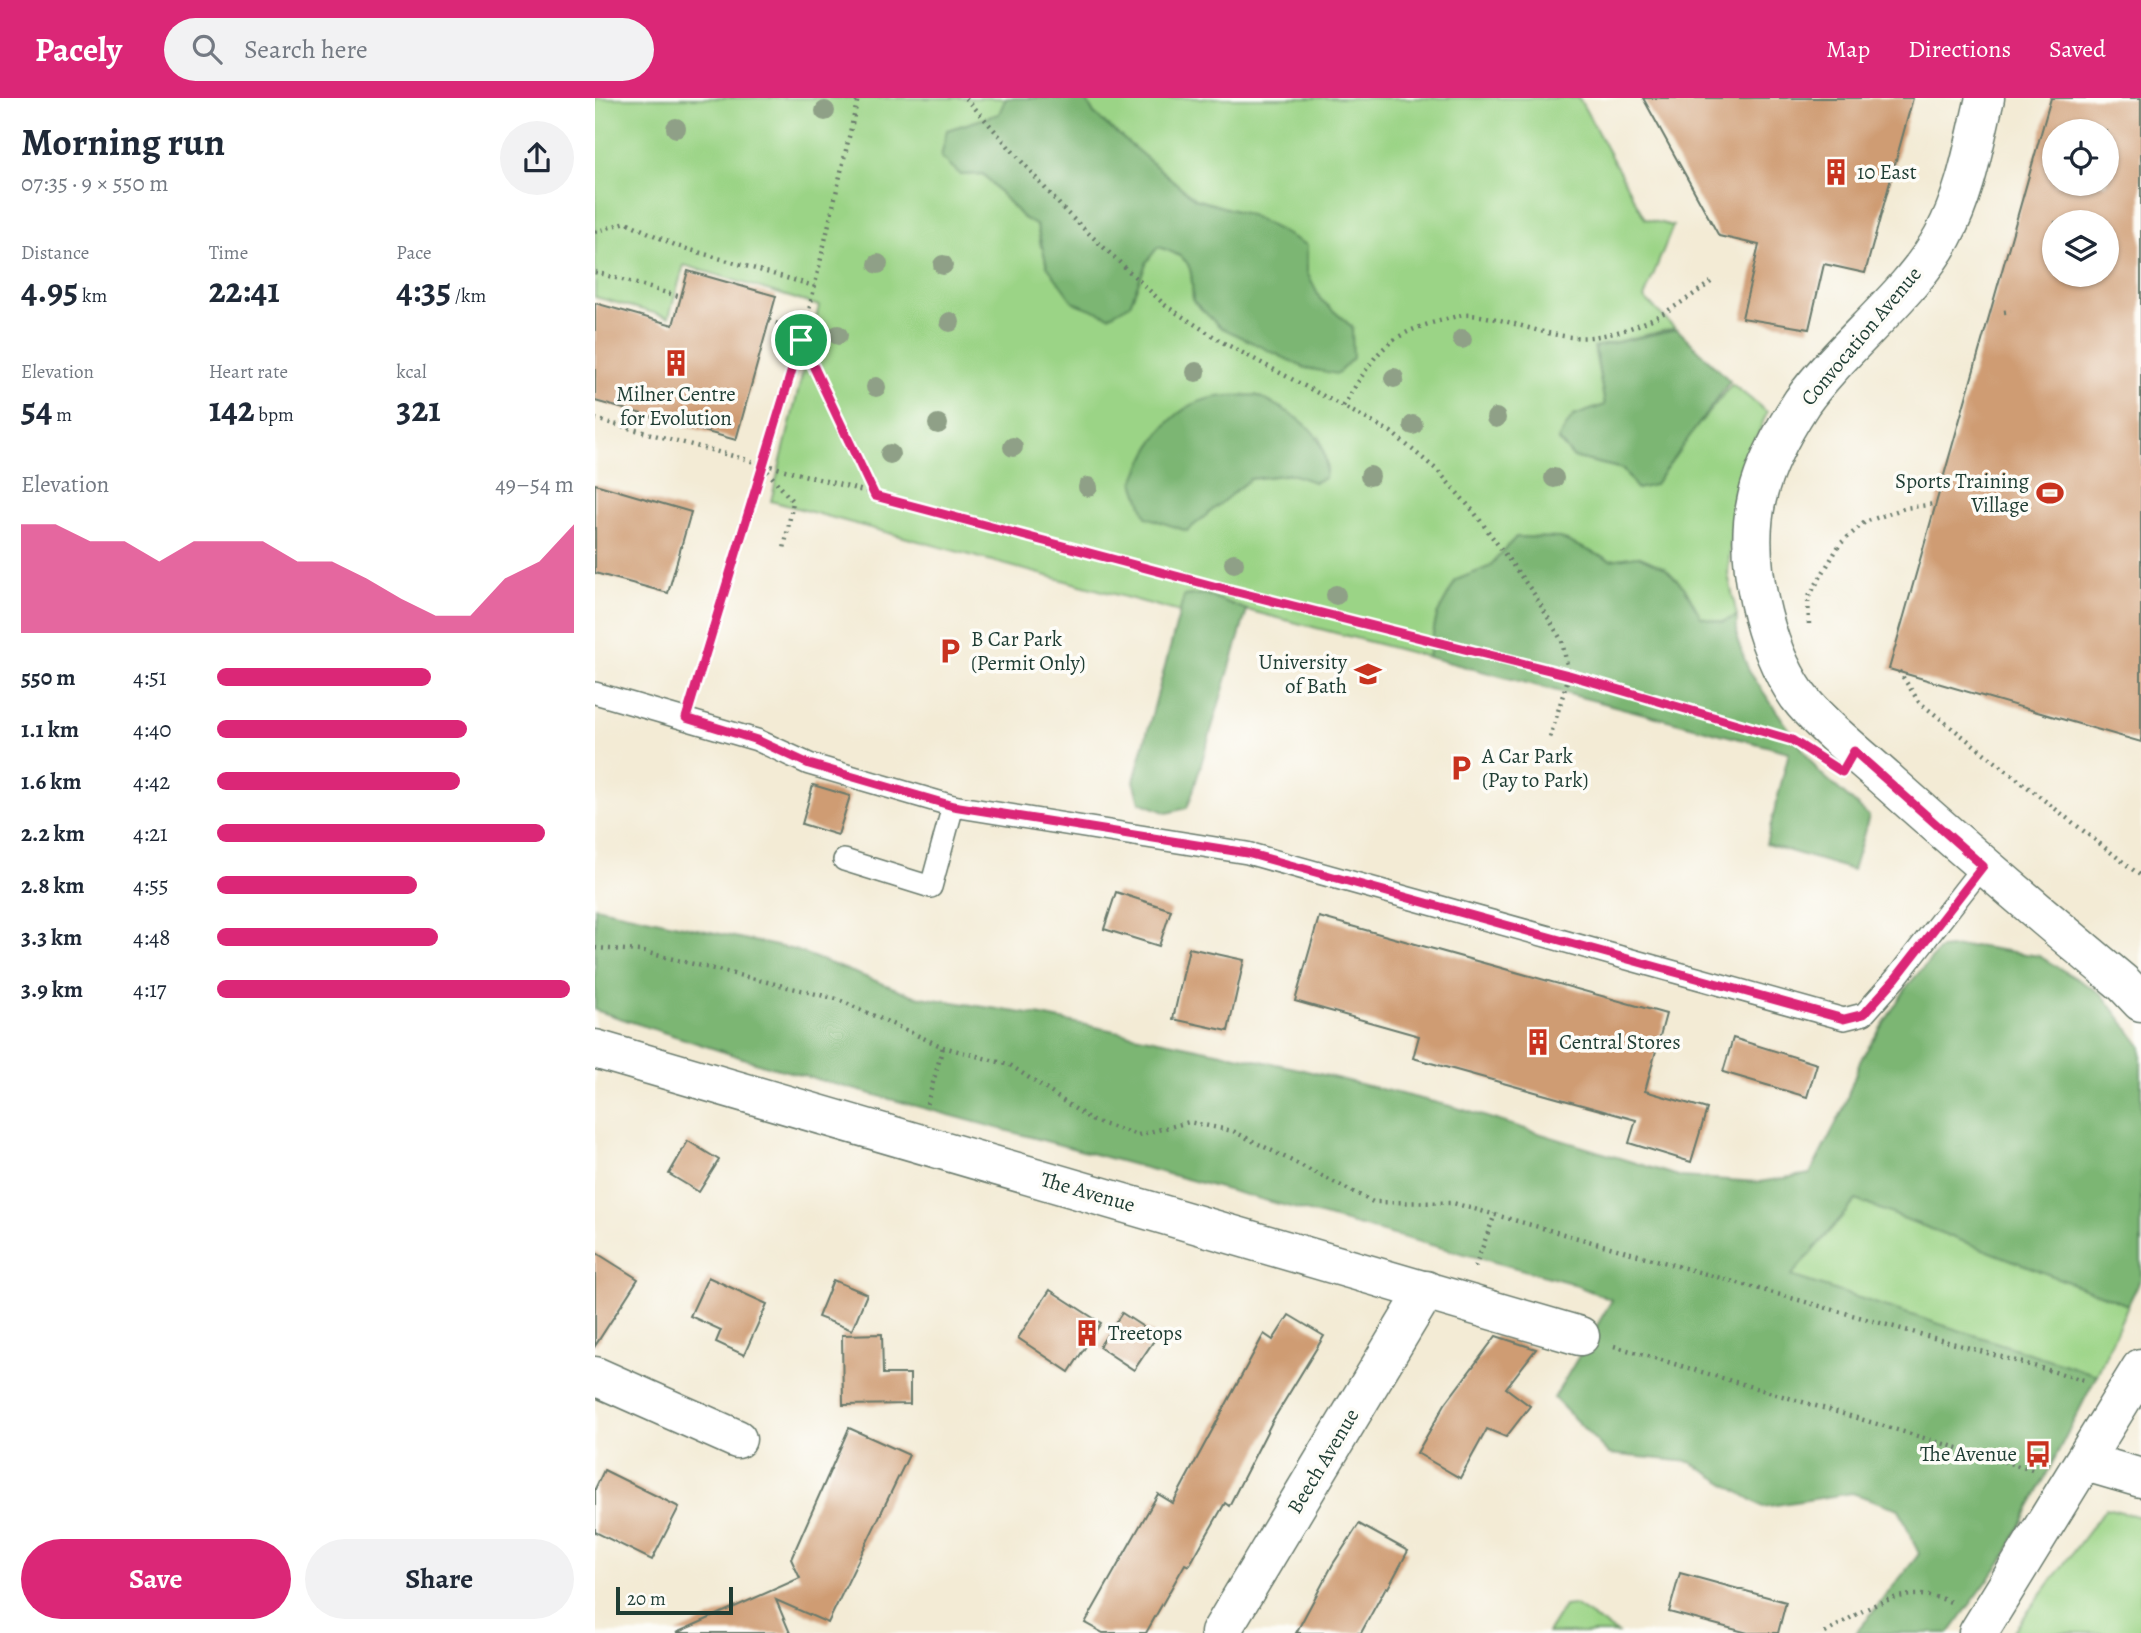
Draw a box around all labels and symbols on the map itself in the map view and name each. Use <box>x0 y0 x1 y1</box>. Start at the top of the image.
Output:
building icon: 10 East <box>1821 157 1851 187</box>
place label: 10 East <box>1857 158 1917 186</box>
street label: Convocation Avenue <box>1794 260 1928 412</box>
pin <box>771 310 831 370</box>
building icon: Milner Centre for Evolution <box>661 348 691 378</box>
place label: Milner Centre for Evolution <box>616 380 736 432</box>
place label: Sports Training Village <box>1895 467 2029 519</box>
sports icon: Sports Training Village <box>2035 478 2065 508</box>
place label: B Car Park (Permit Only) <box>971 625 1086 677</box>
parking icon: B Car Park (Permit Only) <box>935 636 965 666</box>
place label: University of Bath <box>1259 648 1348 700</box>
school or university icon: University of Bath <box>1353 659 1383 689</box>
place label: A Car Park (Pay to Park) <box>1481 742 1589 794</box>
parking icon: A Car Park (Pay to Park) <box>1446 753 1476 783</box>
building icon: Central Stores <box>1523 1027 1553 1057</box>
place label: Central Stores <box>1559 1028 1681 1056</box>
street label: The Avenue <box>1038 1165 1138 1219</box>
building icon: Treetops <box>1072 1318 1102 1348</box>
place label: Treetops <box>1108 1319 1182 1347</box>
street label: Beech Avenue <box>1281 1403 1365 1519</box>
bus stop icon: The Avenue <box>2023 1439 2053 1469</box>
place label: The Avenue <box>1920 1440 2017 1468</box>
scale bar <box>616 1584 733 1616</box>

